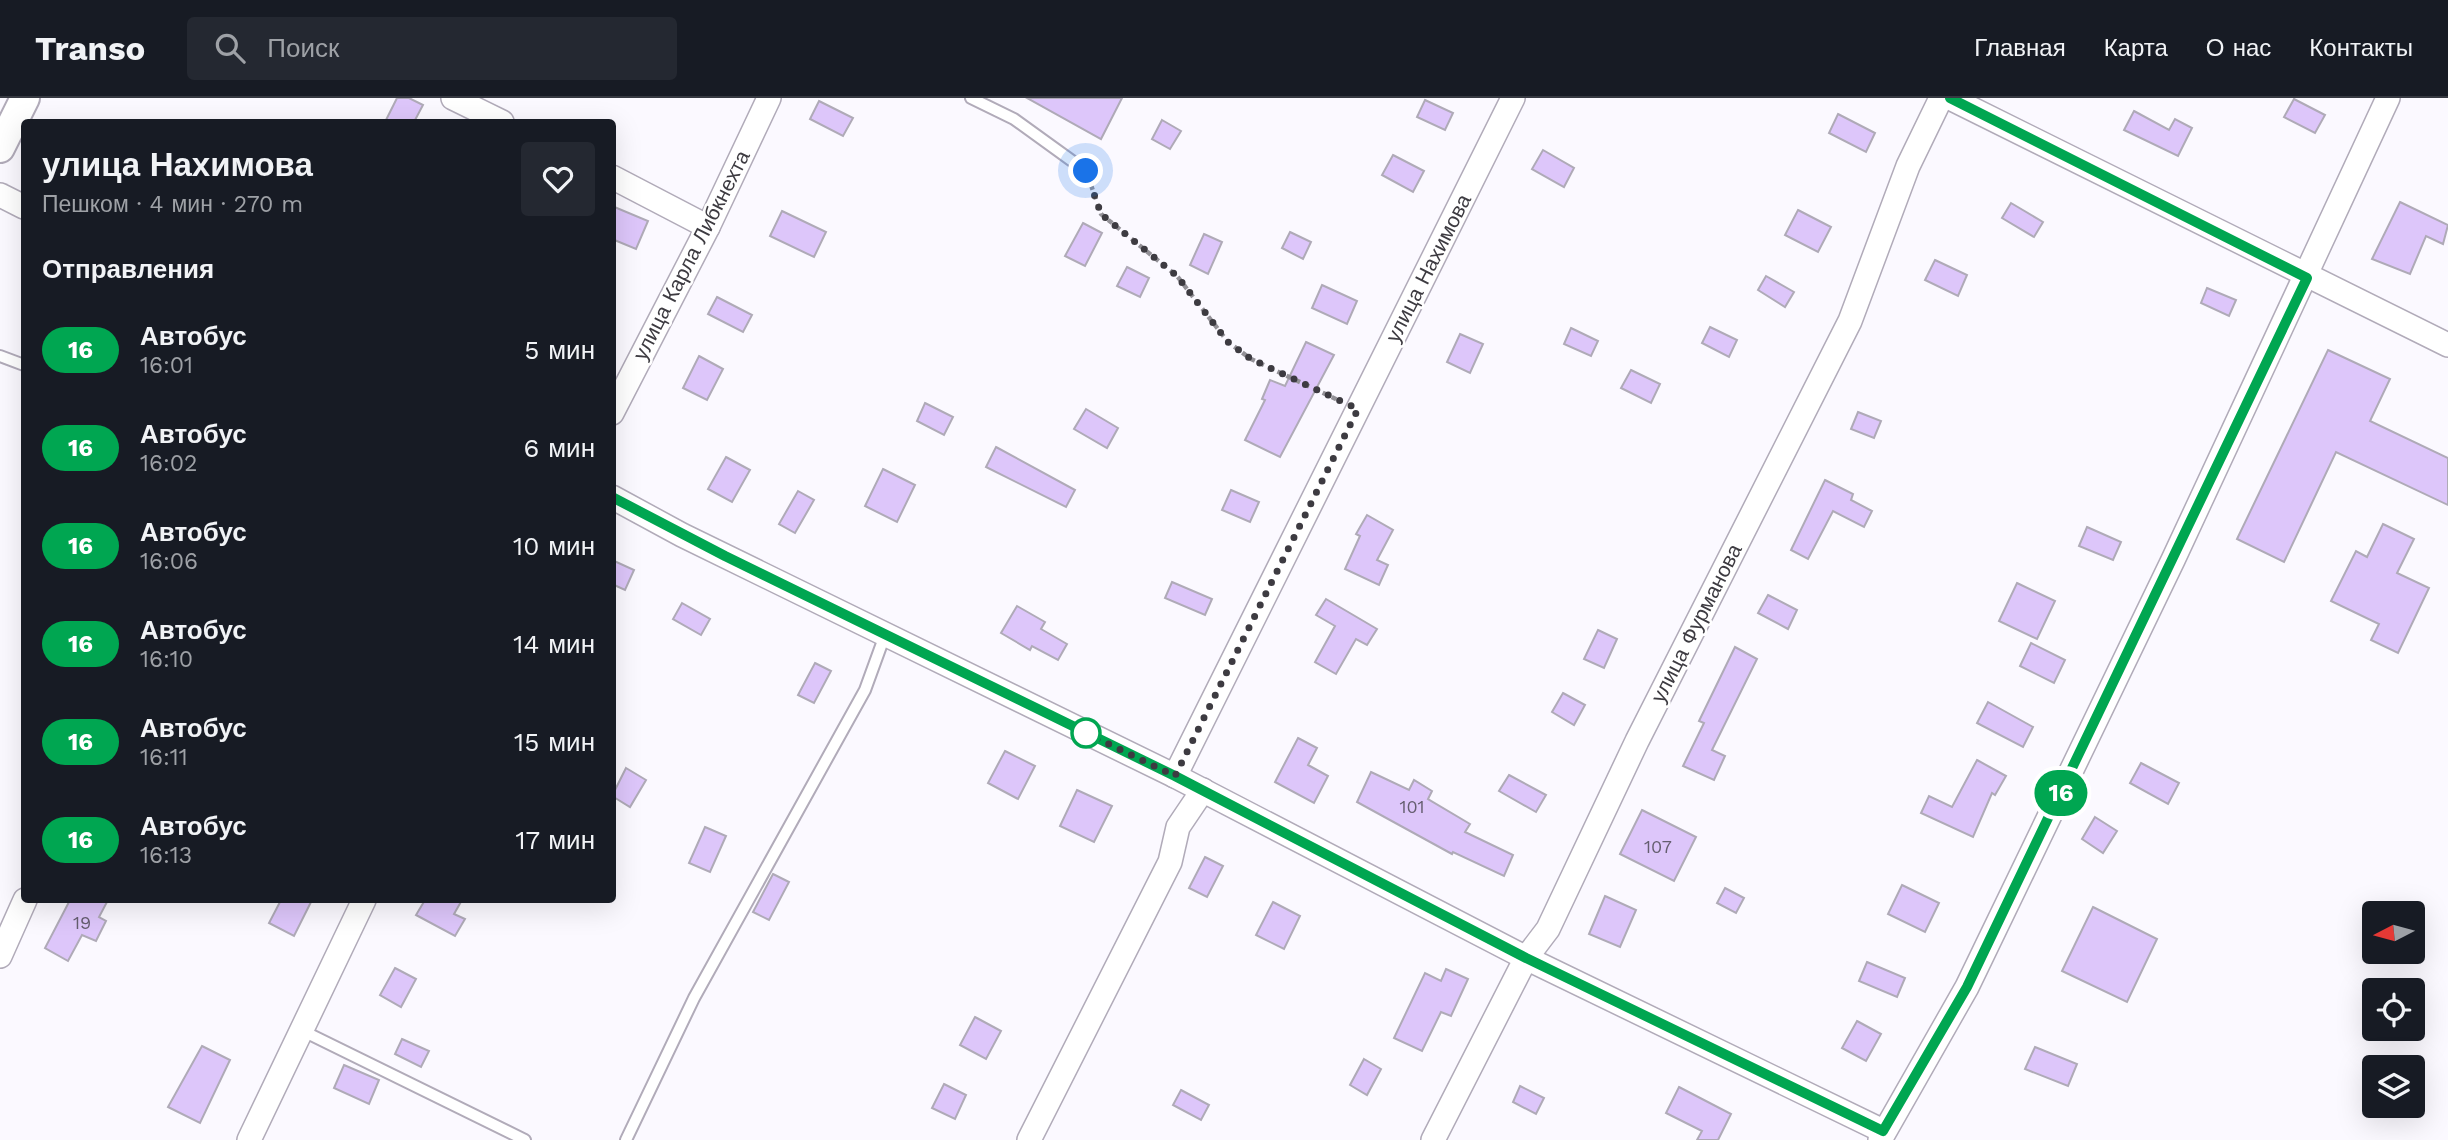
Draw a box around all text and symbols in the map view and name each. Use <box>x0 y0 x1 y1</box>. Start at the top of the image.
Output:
search box <box>187 17 677 80</box>
text: Transo <box>35 29 145 68</box>
icon: search <box>211 29 249 67</box>
text: Поиск <box>267 33 339 63</box>
text: Главная <box>1974 34 2066 62</box>
text: Карта <box>2104 34 2168 62</box>
text: О нас <box>2206 34 2271 62</box>
text: Контакты <box>2309 34 2413 62</box>
button: heart <box>521 142 595 216</box>
text: улица Нахимова <box>42 145 313 184</box>
street label: улица Карла Либкнехта <box>627 146 755 364</box>
your location <box>1068 153 1103 188</box>
street label: улица Нахимова <box>1380 190 1476 346</box>
text: Пешком · 4 мин · 270 m <box>42 191 303 218</box>
text: Отправления <box>42 254 214 284</box>
text: Автобус <box>140 321 247 351</box>
text: 5 мин <box>524 335 595 365</box>
text: 16 <box>68 336 93 364</box>
text: 16:01 <box>140 352 193 379</box>
text: Автобус <box>140 419 247 449</box>
text: 6 мин <box>524 433 595 463</box>
text: 16 <box>68 434 93 462</box>
text: 16:02 <box>140 450 197 477</box>
text: Автобус <box>140 517 247 547</box>
text: 10 мин <box>513 531 595 561</box>
text: 16 <box>68 532 93 560</box>
street label: улица Фурманова <box>1645 539 1747 707</box>
text: 16:06 <box>140 548 198 575</box>
text: Автобус <box>140 615 247 645</box>
text: 14 мин <box>513 629 595 659</box>
text: 16 <box>68 630 93 658</box>
text: 16:10 <box>140 646 193 673</box>
text: Автобус <box>140 713 247 743</box>
unlabelled marker <box>1071 718 1101 748</box>
text: 15 мин <box>514 727 595 757</box>
text: 16 <box>68 728 93 756</box>
text: 16:11 <box>140 744 188 771</box>
line badge: 16 <box>2030 770 2092 816</box>
text: 16 <box>2048 779 2074 807</box>
house number: 101 <box>1399 796 1425 817</box>
text: Автобус <box>140 811 247 841</box>
text: 17 мин <box>515 825 595 855</box>
text: 16 <box>68 826 93 854</box>
house number: 107 <box>1644 836 1672 857</box>
text: 16:13 <box>140 842 192 869</box>
north arrow <box>2362 901 2426 964</box>
map controls <box>2362 901 2425 1118</box>
house number: 19 <box>73 912 91 933</box>
button: locate <box>2362 978 2425 1041</box>
button: layers <box>2362 1055 2425 1118</box>

